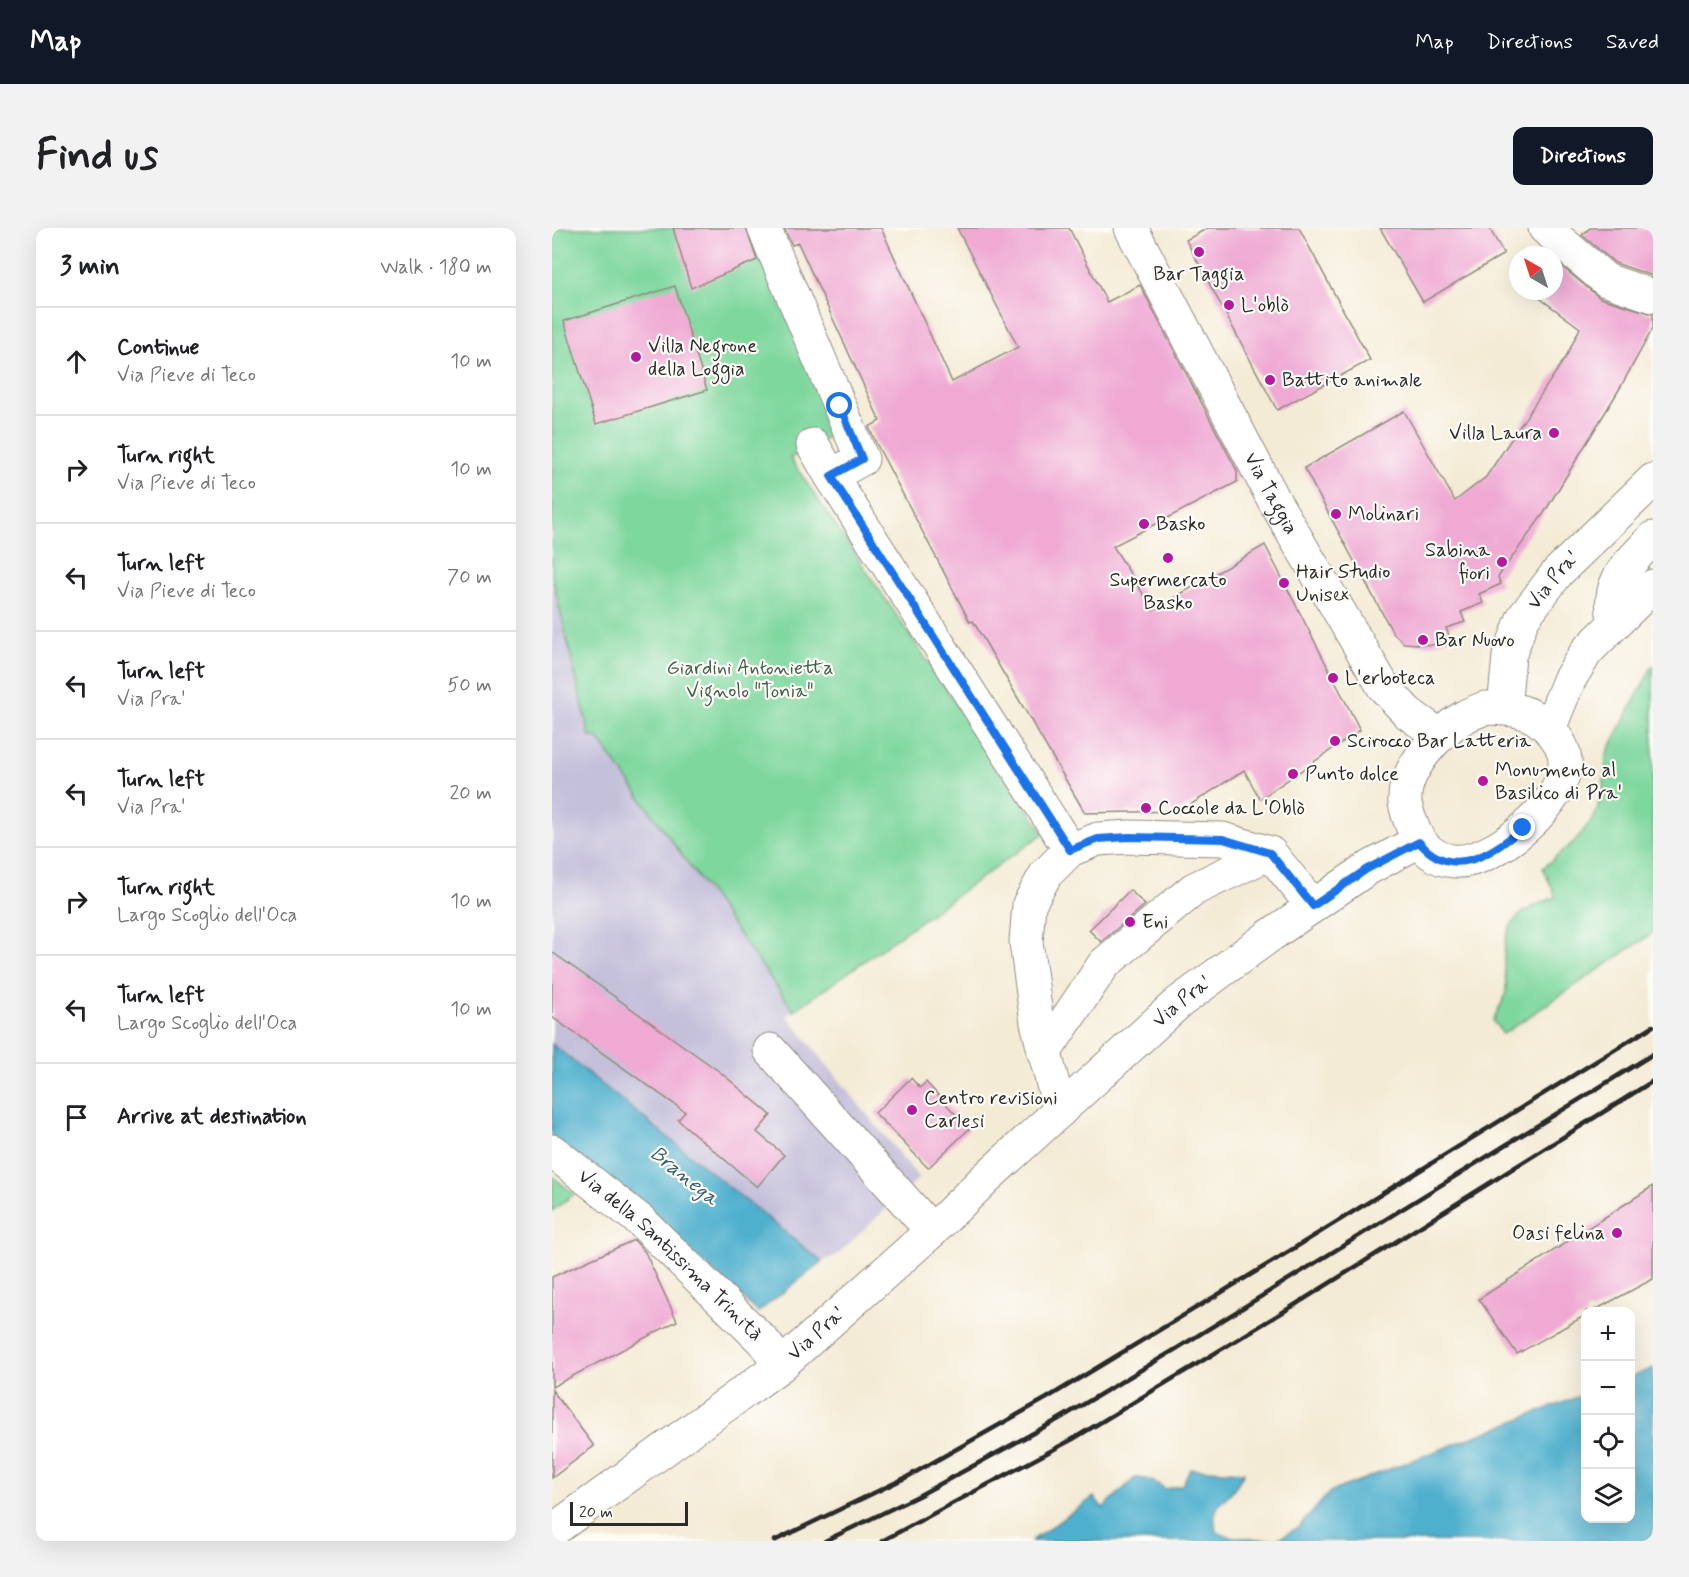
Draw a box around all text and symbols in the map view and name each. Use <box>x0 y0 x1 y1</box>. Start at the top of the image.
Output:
text: Map <box>30 24 81 61</box>
text: Map <box>1415 28 1454 56</box>
text: Directions <box>1487 28 1573 56</box>
text: Saved <box>1606 28 1659 56</box>
button: Directions <box>1513 127 1653 185</box>
text: Find us <box>36 129 158 184</box>
marker: Bar Taggia <box>1192 245 1206 259</box>
north arrow <box>1509 246 1563 300</box>
text: 3 min <box>60 250 120 284</box>
text: Walk · 180 m <box>380 254 492 281</box>
place label: Bar Taggia <box>1153 261 1245 290</box>
place label: L'oblò <box>1241 292 1289 319</box>
marker: L'oblò <box>1222 298 1236 312</box>
place label: Villa Negrone della Loggia <box>648 333 757 385</box>
text: Continue <box>117 334 199 362</box>
icon: ahead <box>60 345 93 378</box>
text: 10 m <box>450 348 492 375</box>
marker: Villa Negrone della Loggia <box>629 350 643 364</box>
text: Via Pieve di Teco <box>117 362 256 389</box>
place label: Battito animale <box>1282 367 1422 394</box>
marker: Battito animale <box>1263 373 1277 387</box>
route start <box>826 392 852 418</box>
place label: Villa Laura <box>1449 420 1542 447</box>
marker: Villa Laura <box>1547 426 1561 440</box>
text: Turn right <box>117 442 215 470</box>
street label: Via Taggia <box>1238 447 1305 539</box>
icon: right <box>60 453 93 486</box>
text: 10 m <box>450 456 492 483</box>
text: Via Pieve di Teco <box>117 470 256 497</box>
place label: Molinari <box>1348 501 1419 528</box>
marker: Molinari <box>1329 507 1343 521</box>
place label: Basko <box>1156 511 1205 538</box>
marker: Basko <box>1137 517 1151 531</box>
place label: Sabina fiori <box>1425 537 1491 587</box>
street label: Via Pra' <box>1521 545 1585 615</box>
text: Turn left <box>117 550 205 578</box>
marker: Supermercato Basko <box>1161 551 1175 565</box>
marker: Sabina fiori <box>1495 555 1509 569</box>
place label: Hair Studio Unisex <box>1296 559 1390 609</box>
icon: left <box>60 561 93 594</box>
text: 70 m <box>447 564 492 591</box>
place label: Supermercato Basko <box>1109 567 1227 617</box>
marker: Hair Studio Unisex <box>1277 576 1291 590</box>
text: Via Pieve di Teco <box>117 578 256 605</box>
place label: Bar Nuovo <box>1435 627 1515 654</box>
marker: Bar Nuovo <box>1416 633 1430 647</box>
park label: Giardini Antonietta Vignolo "Tonia" <box>667 655 833 707</box>
text: Turn left <box>117 658 205 686</box>
place label: L'erboteca <box>1345 665 1435 692</box>
icon: left <box>60 669 93 702</box>
marker: L'erboteca <box>1326 671 1340 685</box>
text: 50 m <box>447 672 492 699</box>
text: Via Pra' <box>117 686 186 713</box>
place label: Scirocco Bar Latteria <box>1347 728 1532 755</box>
marker: Scirocco Bar Latteria <box>1328 734 1342 748</box>
place label: Monumento al Basilico di Pra' <box>1495 757 1622 807</box>
place label: Punto dolce <box>1305 761 1399 788</box>
text: Turn left <box>117 766 205 794</box>
marker: Punto dolce <box>1286 767 1300 781</box>
marker: Monumento al Basilico di Pra' <box>1476 774 1490 788</box>
icon: left <box>60 777 93 810</box>
text: 20 m <box>449 780 492 807</box>
text: Via Pra' <box>117 794 186 821</box>
place label: Coccole da L'Oblò <box>1158 795 1305 822</box>
marker: Coccole da L'Oblò <box>1139 801 1153 815</box>
route end <box>1509 814 1535 840</box>
text: Turn right <box>117 874 215 902</box>
icon: right <box>60 885 93 918</box>
text: 10 m <box>450 888 492 915</box>
text: Largo Scoglio dell'Oca <box>117 902 297 929</box>
place label: Eni <box>1142 909 1168 936</box>
marker: Eni <box>1123 915 1137 929</box>
street label: Via Pra' <box>1146 970 1217 1034</box>
text: Turn left <box>117 982 205 1010</box>
icon: left <box>60 993 93 1026</box>
text: 10 m <box>450 996 492 1023</box>
text: Largo Scoglio dell'Oca <box>117 1010 297 1037</box>
place label: Centro revisioni Carlesi <box>924 1085 1058 1135</box>
icon: arrive <box>60 1101 93 1134</box>
text: Arrive at destination <box>117 1103 307 1131</box>
marker: Centro revisioni Carlesi <box>905 1103 919 1117</box>
water label: Branega <box>644 1140 725 1213</box>
street label: Via della Santissima Trinità <box>572 1163 769 1347</box>
place label: Oasi felina <box>1512 1220 1605 1247</box>
marker: Oasi felina <box>1610 1226 1624 1240</box>
street label: Via Pra' <box>782 1301 851 1367</box>
map controls <box>1581 1307 1635 1523</box>
button: + <box>1581 1307 1635 1361</box>
button: − <box>1581 1361 1635 1415</box>
button: locate <box>1581 1415 1635 1469</box>
button: layers <box>1581 1469 1635 1523</box>
scale bar <box>570 1499 688 1526</box>
text: 20 m <box>579 1502 613 1523</box>

